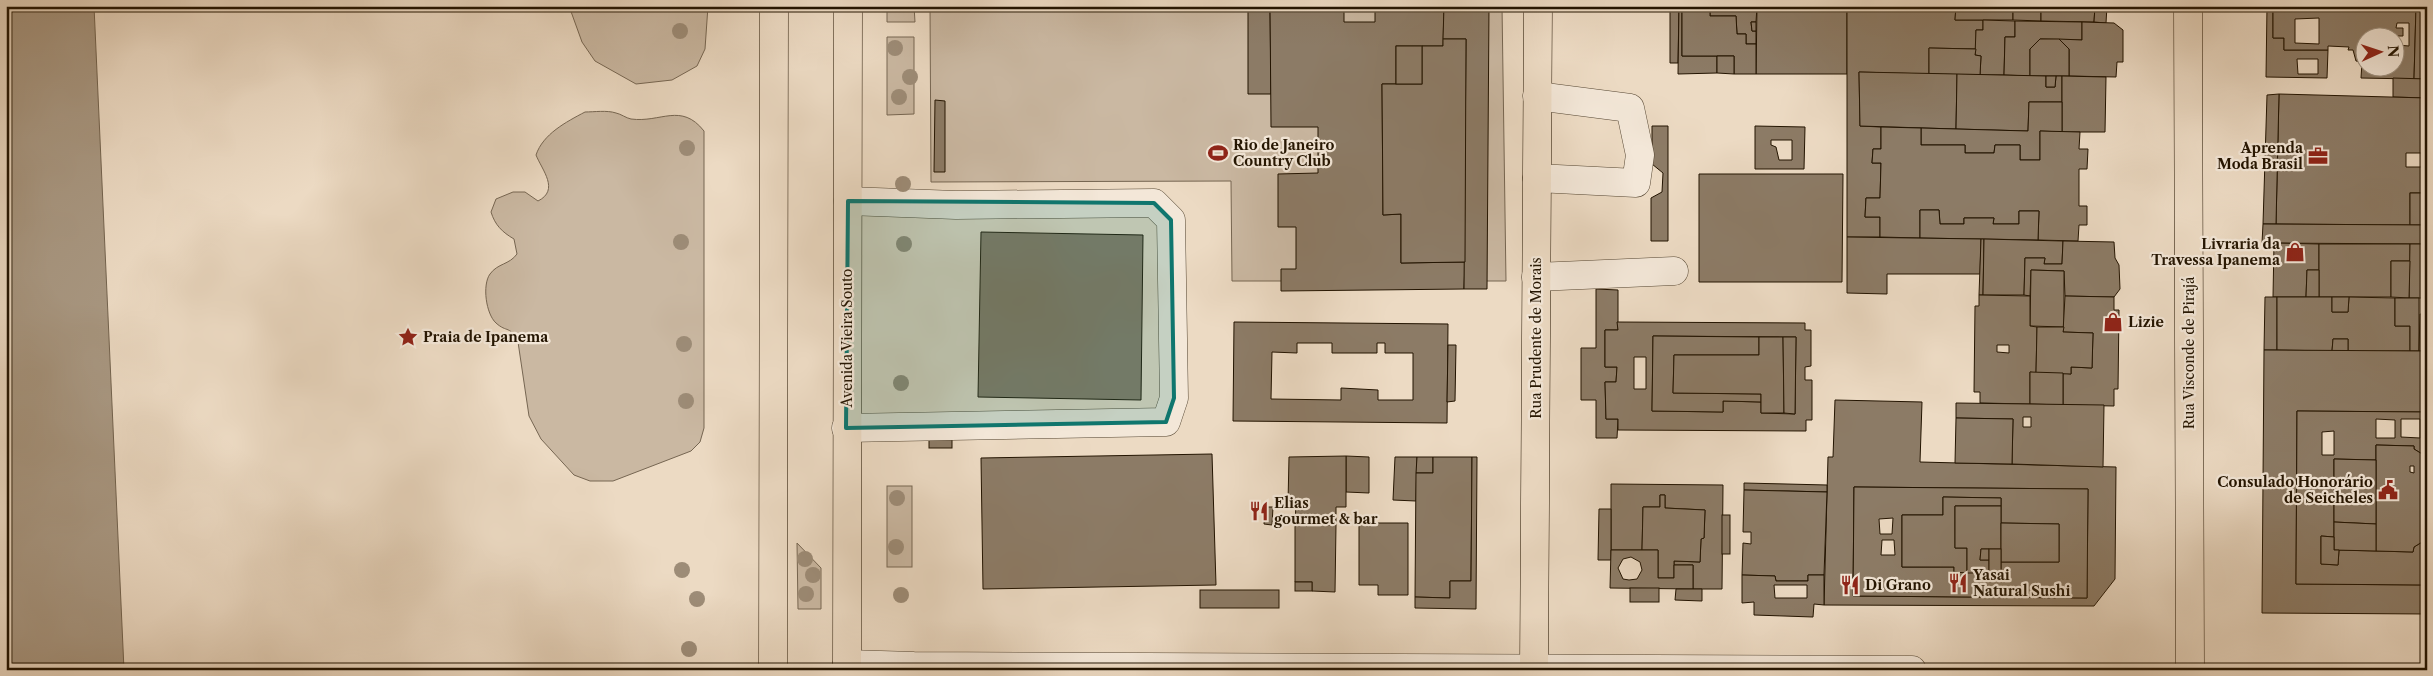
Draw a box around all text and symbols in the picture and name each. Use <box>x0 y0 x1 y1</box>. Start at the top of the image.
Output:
north arrow <box>2356 28 2406 78</box>
text: N <box>2384 45 2402 58</box>
place label: Rio de Janeiro Country Club <box>1233 136 1334 170</box>
place label: Aprenda Moda Brasil <box>2217 139 2304 173</box>
sports icon: Rio de Janeiro Country Club <box>1207 142 1229 164</box>
office icon: Aprenda Moda Brasil <box>2307 145 2329 167</box>
place label: Livraria da Travessa Ipanema <box>2151 235 2281 269</box>
shop icon: Livraria da Travessa Ipanema <box>2284 241 2306 263</box>
street label: Rua Prudente de Morais <box>1527 257 1545 419</box>
street label: Avenida Vieira Souto <box>838 269 856 408</box>
street label: Rua Visconde de Pirajá <box>2180 276 2198 429</box>
shop icon: Lizie <box>2102 311 2124 333</box>
place label: Lizie <box>2128 313 2164 331</box>
place icon: Praia de Ipanema <box>397 326 419 348</box>
place label: Praia de Ipanema <box>423 328 549 346</box>
place label: Consulado Honorário de Seicheles <box>2217 473 2373 507</box>
public building icon: Consulado Honorário de Seicheles <box>2377 479 2399 501</box>
place label: Elias gourmet & bar <box>1273 494 1378 528</box>
restaurant icon: Elias gourmet & bar <box>1248 500 1270 522</box>
place label: Yasai Natural Sushi <box>1972 566 2070 600</box>
restaurant icon: Yasai Natural Sushi <box>1947 572 1969 594</box>
restaurant icon: Di Grano <box>1839 574 1861 596</box>
place label: Di Grano <box>1865 576 1931 594</box>

